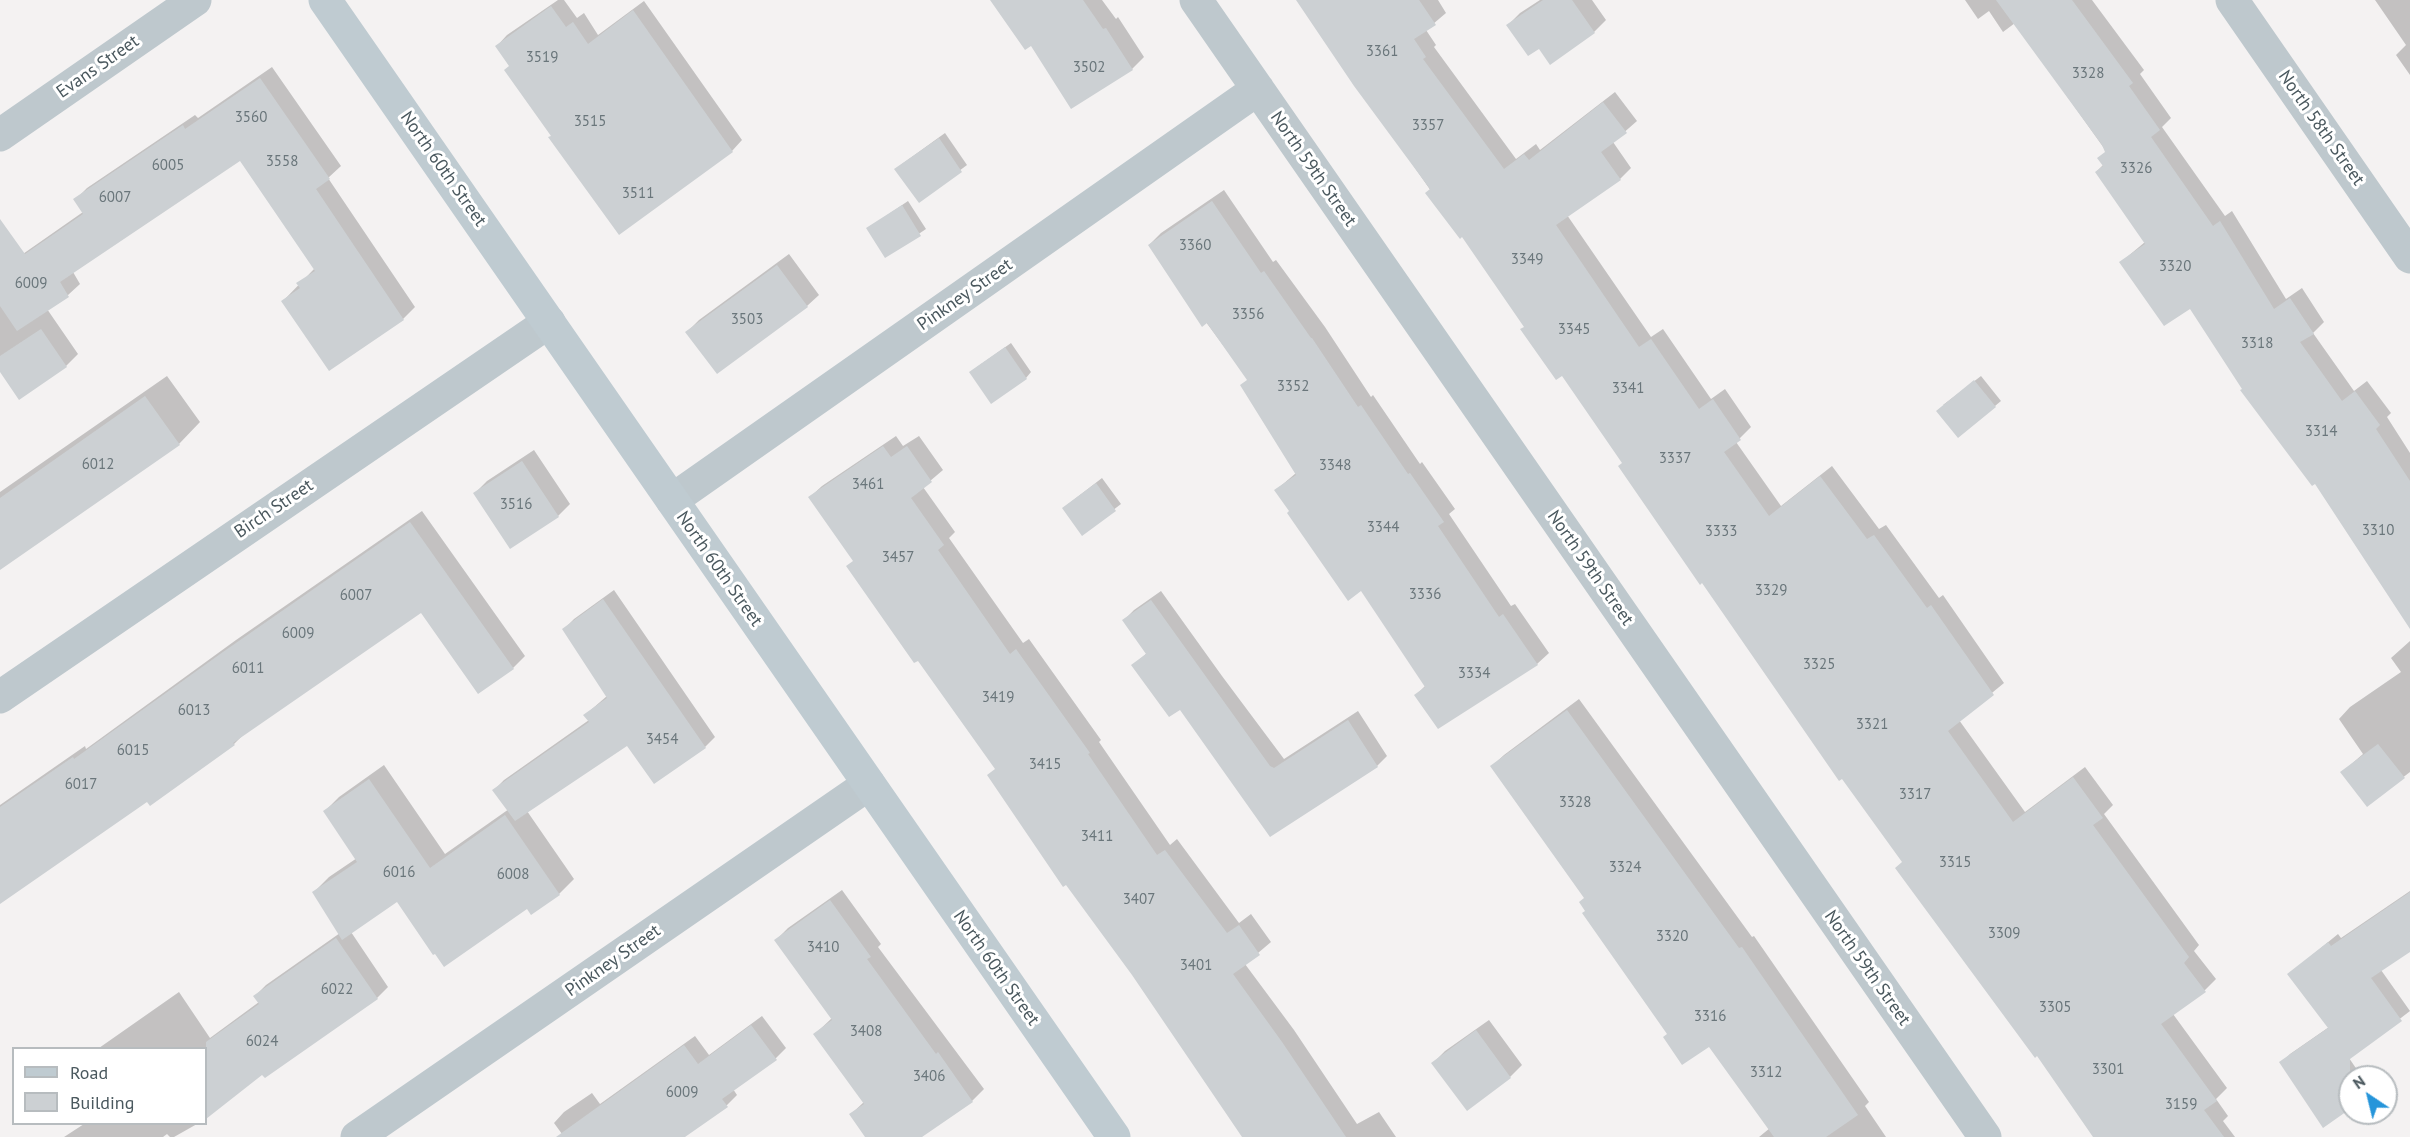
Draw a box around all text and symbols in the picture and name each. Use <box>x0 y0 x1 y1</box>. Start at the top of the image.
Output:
street label: Evans Street <box>53 31 143 103</box>
house number: 3361 <box>1366 43 1398 61</box>
house number: 3519 <box>526 49 558 67</box>
house number: 3502 <box>1073 59 1105 77</box>
house number: 3328 <box>2072 65 2104 83</box>
street label: North 58th Street <box>2273 66 2369 190</box>
street label: North 60th Street <box>395 107 491 231</box>
street label: North 59th Street <box>1265 107 1361 231</box>
house number: 3560 <box>235 109 267 127</box>
house number: 3515 <box>574 113 606 131</box>
house number: 3357 <box>1412 117 1444 135</box>
house number: 3558 <box>266 153 298 171</box>
house number: 6005 <box>152 157 184 175</box>
house number: 3326 <box>2120 160 2152 178</box>
house number: 3511 <box>622 185 654 203</box>
house number: 6007 <box>99 189 131 207</box>
house number: 3360 <box>1179 237 1211 255</box>
house number: 3349 <box>1511 251 1543 269</box>
street label: Pinkney Street <box>913 254 1017 336</box>
house number: 3320 <box>2159 258 2191 276</box>
house number: 6009 <box>15 275 47 293</box>
house number: 3356 <box>1232 306 1264 324</box>
house number: 3503 <box>731 311 763 329</box>
house number: 3345 <box>1558 321 1590 339</box>
house number: 3318 <box>2241 335 2273 353</box>
house number: 3352 <box>1277 378 1309 396</box>
house number: 3341 <box>1612 380 1644 398</box>
house number: 3314 <box>2305 423 2337 441</box>
house number: 3337 <box>1659 450 1691 468</box>
house number: 6012 <box>82 456 114 474</box>
house number: 3348 <box>1319 457 1351 475</box>
street label: Birch Street <box>231 475 317 543</box>
house number: 3461 <box>852 476 884 494</box>
house number: 3516 <box>500 496 532 514</box>
street label: North 59th Street <box>1542 506 1638 630</box>
street label: North 60th Street <box>671 507 767 631</box>
house number: 3344 <box>1367 519 1399 537</box>
house number: 3310 <box>2362 522 2394 540</box>
house number: 3333 <box>1705 523 1737 541</box>
house number: 3457 <box>882 549 914 567</box>
house number: 3329 <box>1755 582 1787 600</box>
house number: 3336 <box>1409 586 1441 604</box>
house number: 6007 <box>340 587 372 605</box>
house number: 6009 <box>282 625 314 643</box>
house number: 3325 <box>1803 656 1835 674</box>
house number: 6011 <box>232 660 264 678</box>
house number: 3334 <box>1458 665 1490 683</box>
house number: 3419 <box>982 689 1014 707</box>
house number: 6013 <box>178 702 210 720</box>
house number: 3321 <box>1856 716 1888 734</box>
house number: 3454 <box>646 731 678 749</box>
house number: 6015 <box>117 742 149 760</box>
house number: 3415 <box>1029 756 1061 774</box>
house number: 6017 <box>65 776 97 794</box>
house number: 3317 <box>1899 786 1931 804</box>
house number: 3328 <box>1559 794 1591 812</box>
house number: 3411 <box>1081 828 1113 846</box>
house number: 3315 <box>1939 854 1971 872</box>
house number: 3324 <box>1609 859 1641 877</box>
house number: 6016 <box>383 864 415 882</box>
house number: 6008 <box>497 866 529 884</box>
house number: 3407 <box>1123 891 1155 909</box>
street label: North 60th Street <box>948 906 1044 1030</box>
street label: North 59th Street <box>1819 906 1915 1030</box>
street label: Pinkney Street <box>561 920 665 1002</box>
house number: 3309 <box>1988 925 2020 943</box>
house number: 3320 <box>1656 928 1688 946</box>
house number: 3410 <box>807 939 839 957</box>
house number: 3401 <box>1180 957 1212 975</box>
house number: 6022 <box>321 981 353 999</box>
house number: 3305 <box>2039 999 2071 1017</box>
house number: 3316 <box>1694 1008 1726 1026</box>
house number: 3408 <box>850 1023 882 1041</box>
house number: 6024 <box>246 1033 278 1051</box>
legend <box>12 1047 207 1125</box>
text: Road <box>70 1061 108 1084</box>
house number: 3301 <box>2092 1061 2124 1079</box>
house number: 3312 <box>1750 1064 1782 1082</box>
north arrow <box>2338 1065 2398 1125</box>
house number: 3406 <box>913 1068 945 1086</box>
text: N <box>2349 1071 2369 1093</box>
house number: 6009 <box>666 1084 698 1102</box>
text: Building <box>70 1091 134 1114</box>
house number: 3159 <box>2165 1096 2197 1114</box>

